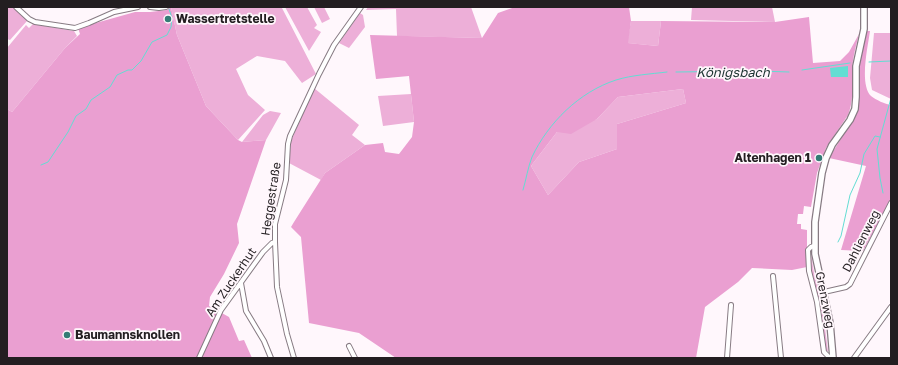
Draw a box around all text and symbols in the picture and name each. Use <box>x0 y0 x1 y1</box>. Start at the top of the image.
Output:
place label: Wassertretstelle <box>176 11 275 26</box>
marker: Wassertretstelle <box>163 14 173 24</box>
water label: Königsbach <box>696 64 771 80</box>
place label: Altenhagen 1 <box>735 150 811 165</box>
marker: Altenhagen 1 <box>814 153 824 163</box>
street label: Heggestraße <box>257 161 284 237</box>
street label: Dahlienweg <box>838 207 883 274</box>
street label: Am Zuckerhut <box>202 244 259 319</box>
street label: Grenzweg <box>813 270 838 330</box>
place label: Baumannsknollen <box>75 327 180 342</box>
marker: Baumannsknollen <box>62 330 72 340</box>

